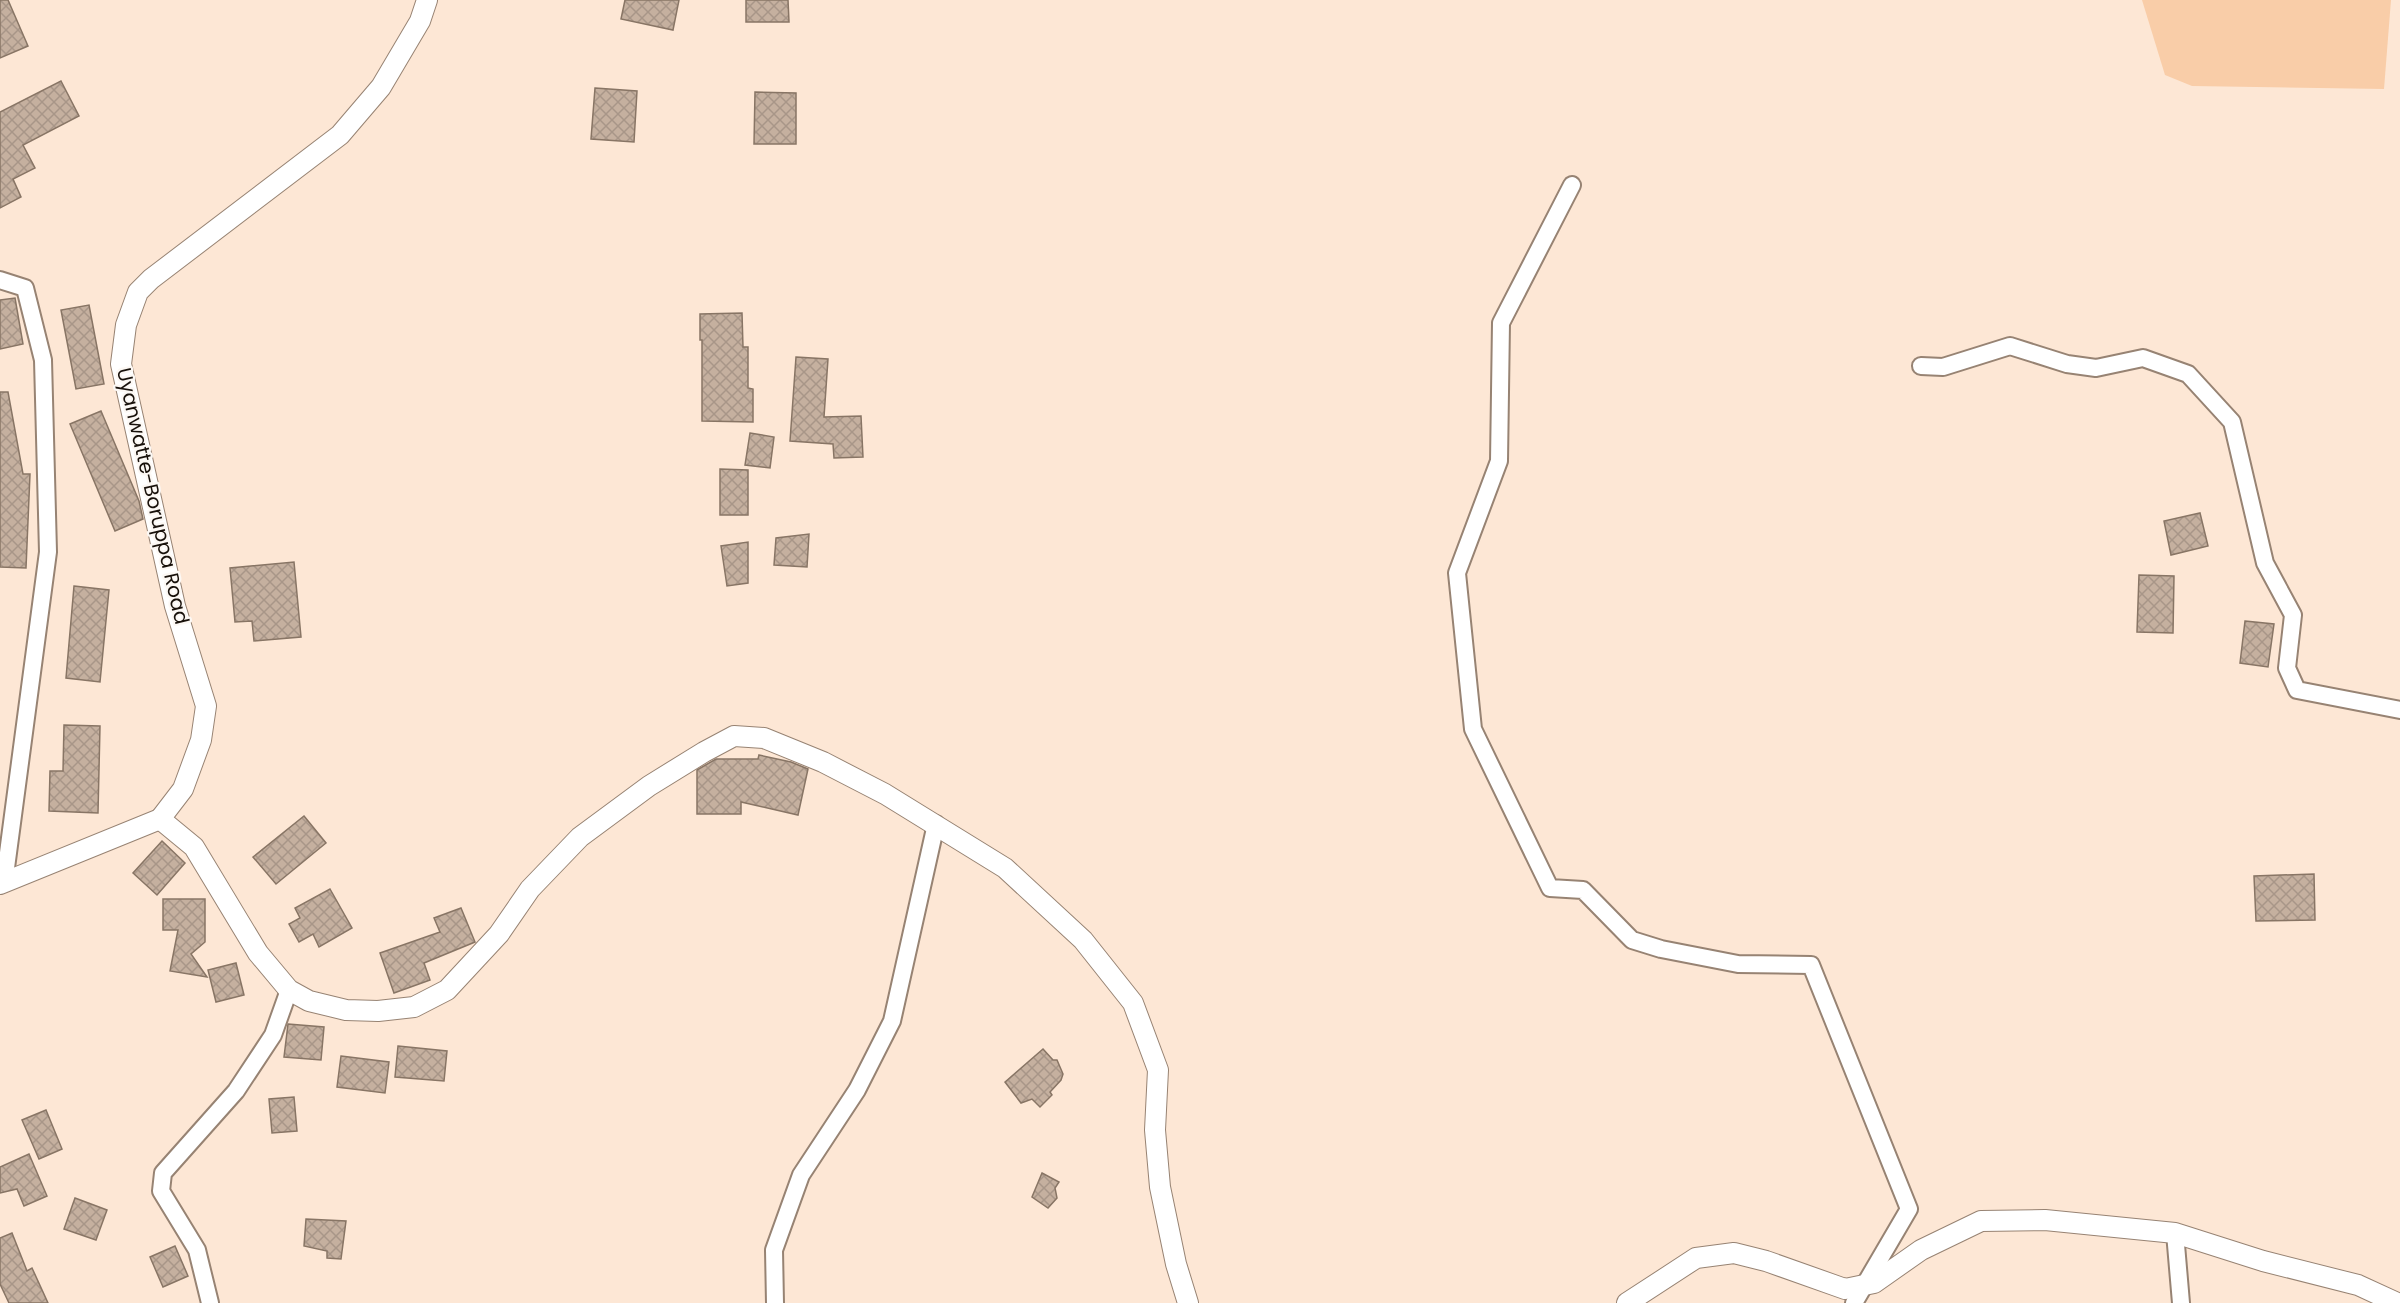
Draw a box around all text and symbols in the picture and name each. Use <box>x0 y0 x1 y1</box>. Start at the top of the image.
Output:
street label: Uyanwatte-Boruppa Road <box>110 365 196 627</box>

